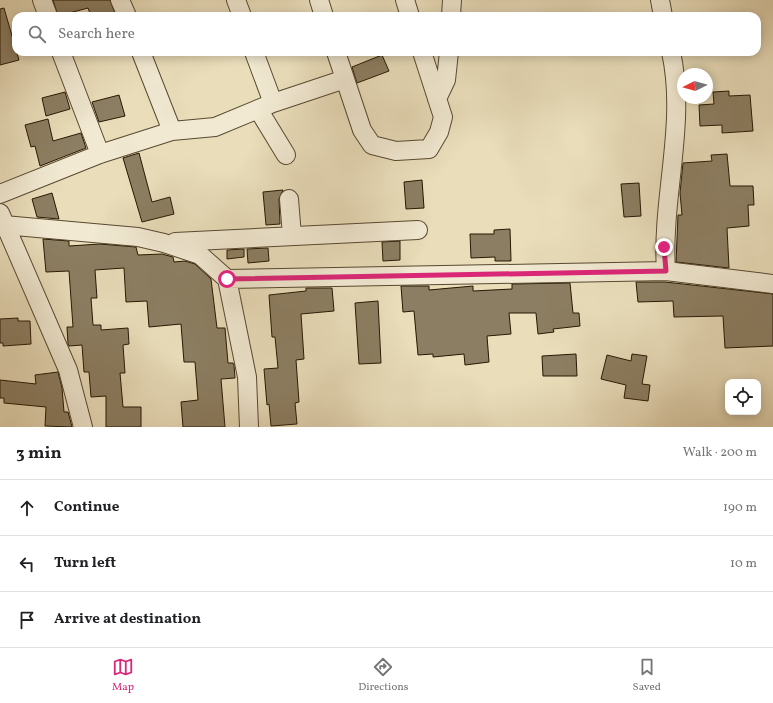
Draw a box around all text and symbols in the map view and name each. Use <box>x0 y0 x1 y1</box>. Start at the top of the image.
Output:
search box <box>12 12 761 56</box>
icon: search <box>26 23 48 45</box>
text: Search here <box>58 24 135 45</box>
north arrow <box>677 68 713 104</box>
route end <box>655 238 673 256</box>
route start <box>218 270 236 288</box>
map controls <box>725 379 761 415</box>
button: locate <box>725 379 761 415</box>
text: 3 min <box>16 442 62 465</box>
text: Walk · 200 m <box>683 444 757 462</box>
icon: ahead <box>16 497 38 519</box>
text: Continue <box>54 497 119 518</box>
text: 190 m <box>723 499 757 517</box>
icon: left <box>16 553 38 575</box>
text: Turn left <box>54 553 116 574</box>
text: 10 m <box>730 555 757 573</box>
icon: arrive <box>16 609 38 631</box>
text: Arrive at destination <box>54 609 201 630</box>
tab: Map <box>112 656 134 695</box>
tab: Directions <box>358 656 409 695</box>
tab: Saved <box>633 656 661 695</box>

